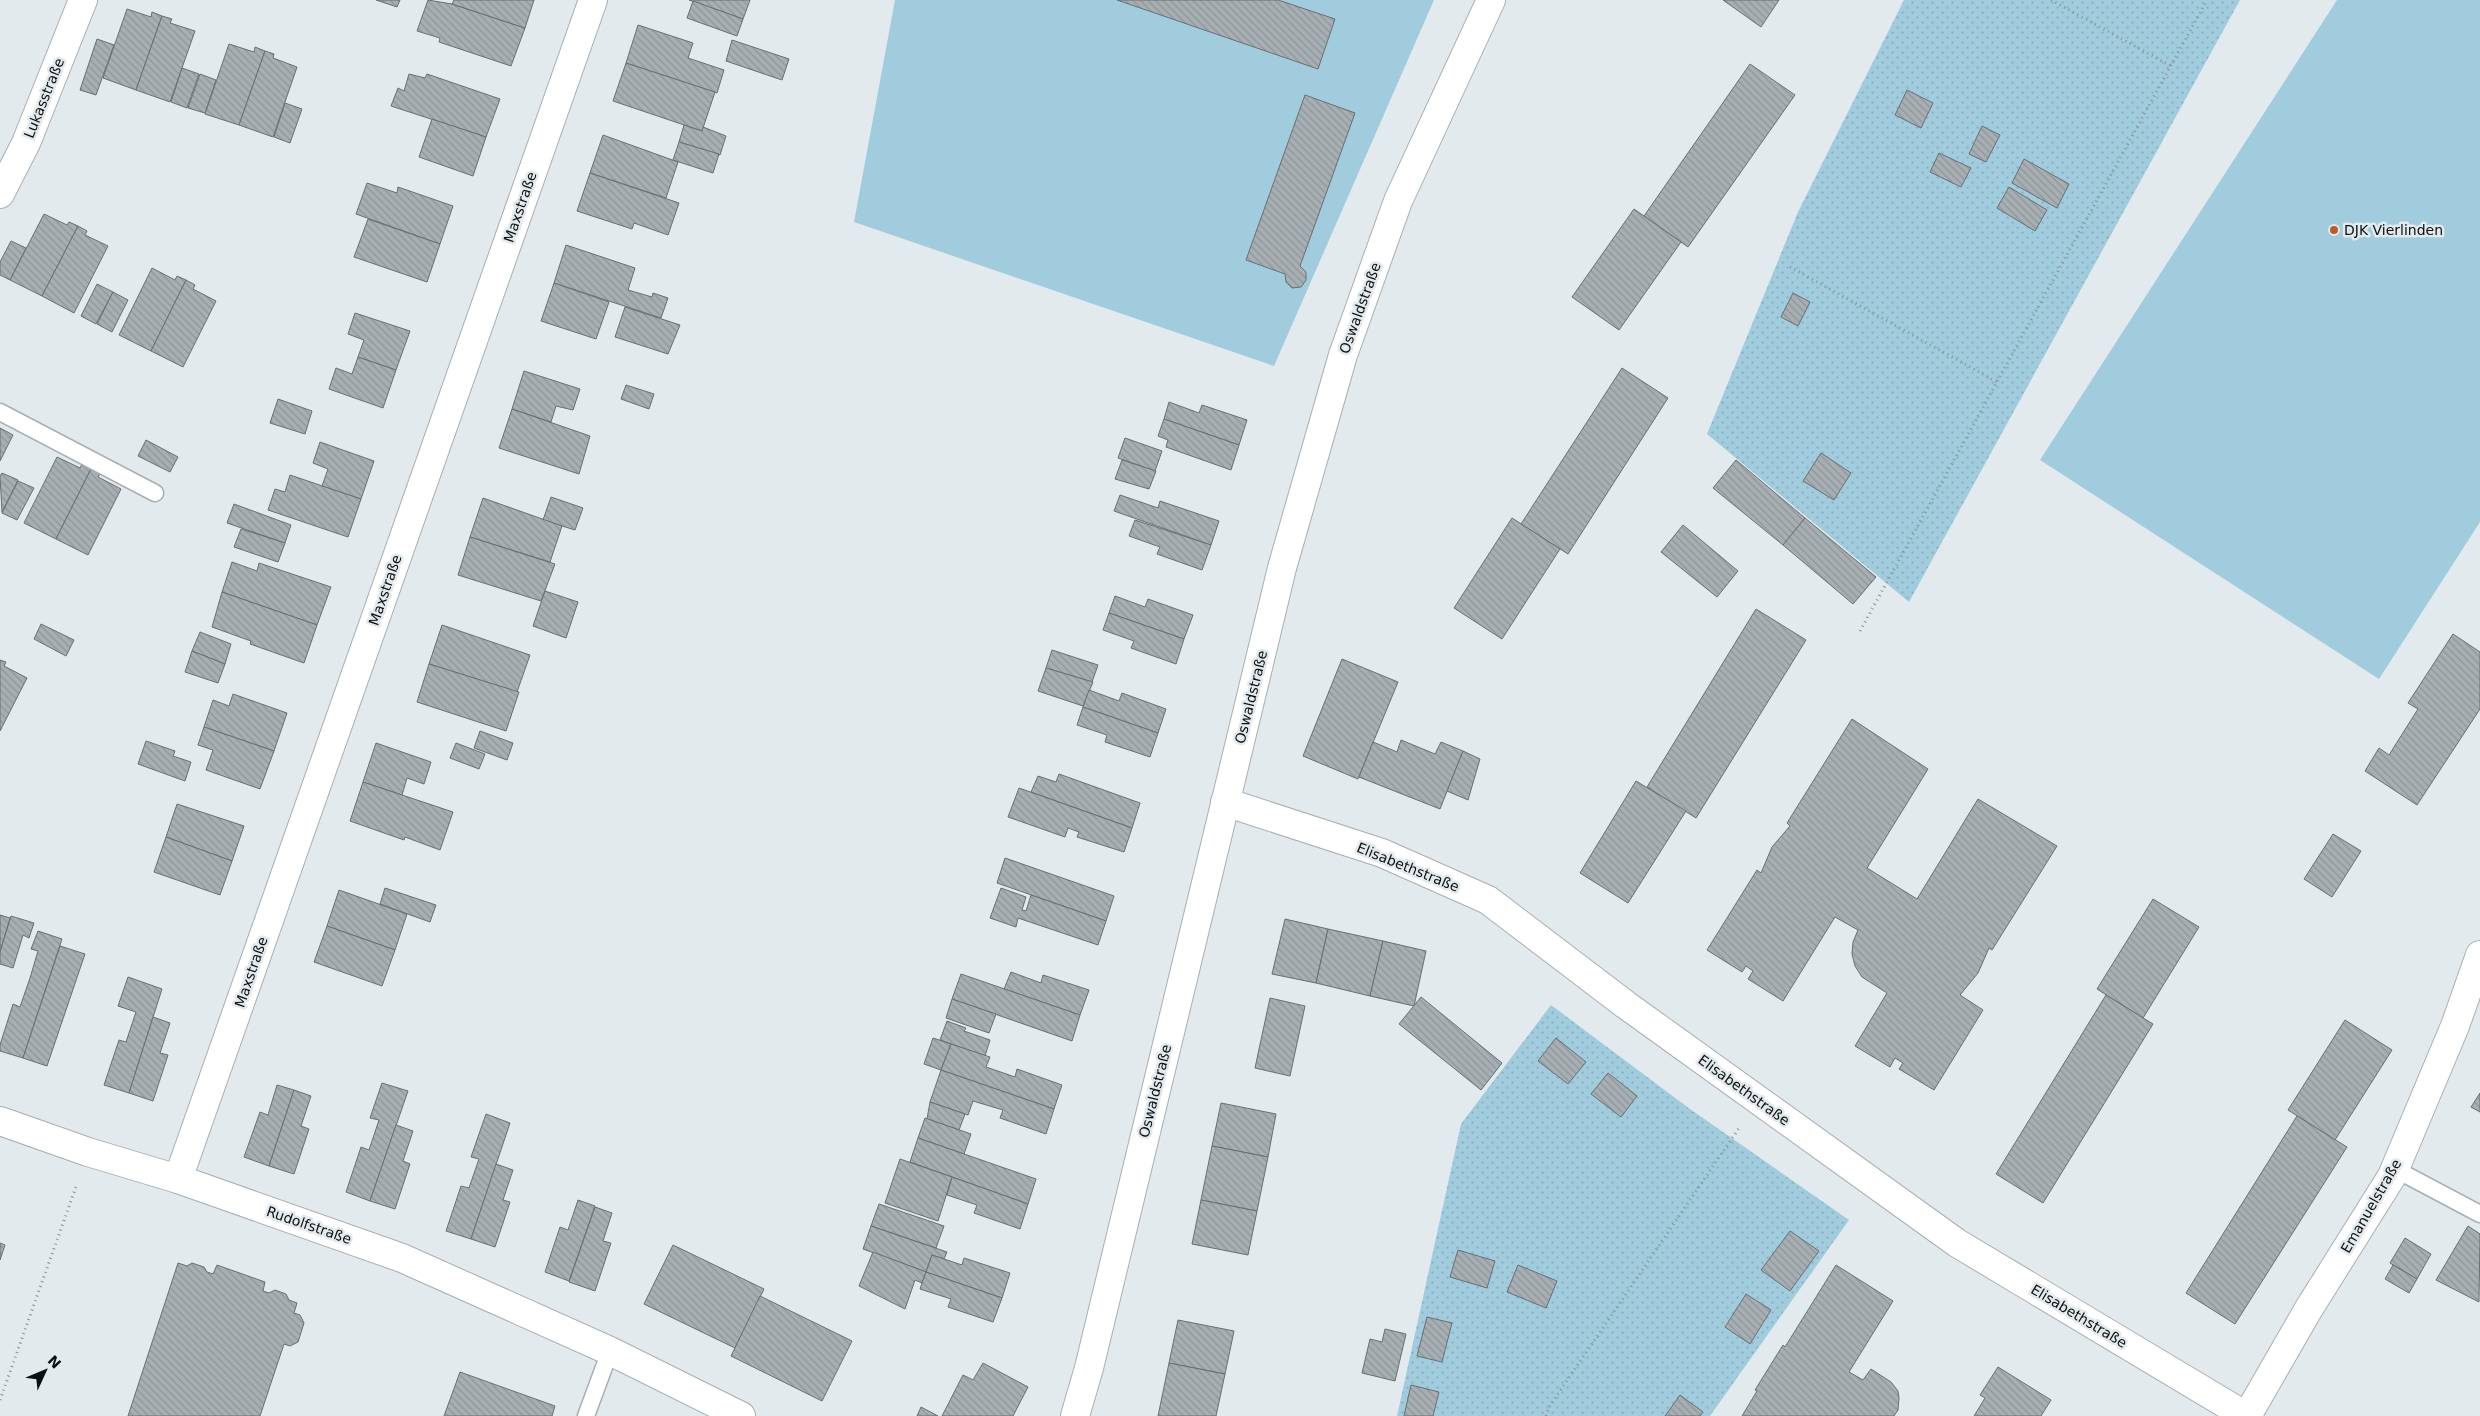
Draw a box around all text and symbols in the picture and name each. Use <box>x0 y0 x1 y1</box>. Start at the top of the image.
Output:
street label: Lukasstraße <box>21 56 67 140</box>
street label: Maxstraße <box>500 170 540 244</box>
place label: DJK Vierlinden <box>2344 222 2443 238</box>
marker: DJK Vierlinden <box>2328 224 2340 236</box>
street label: Oswaldstraße <box>1336 260 1384 356</box>
street label: Maxstraße <box>365 553 405 627</box>
street label: Oswaldstraße <box>1232 649 1270 745</box>
street label: Elisabethstraße <box>1355 839 1461 895</box>
street label: Maxstraße <box>231 935 271 1009</box>
street label: Oswaldstraße <box>1136 1043 1174 1139</box>
street label: Elisabethstraße <box>1695 1052 1793 1128</box>
street label: Emanuelstraße <box>2338 1156 2404 1256</box>
street label: Rudolfstraße <box>264 1203 354 1247</box>
street label: Elisabethstraße <box>2028 1281 2130 1351</box>
north arrow <box>20 1346 70 1396</box>
text: N <box>45 1352 64 1372</box>

